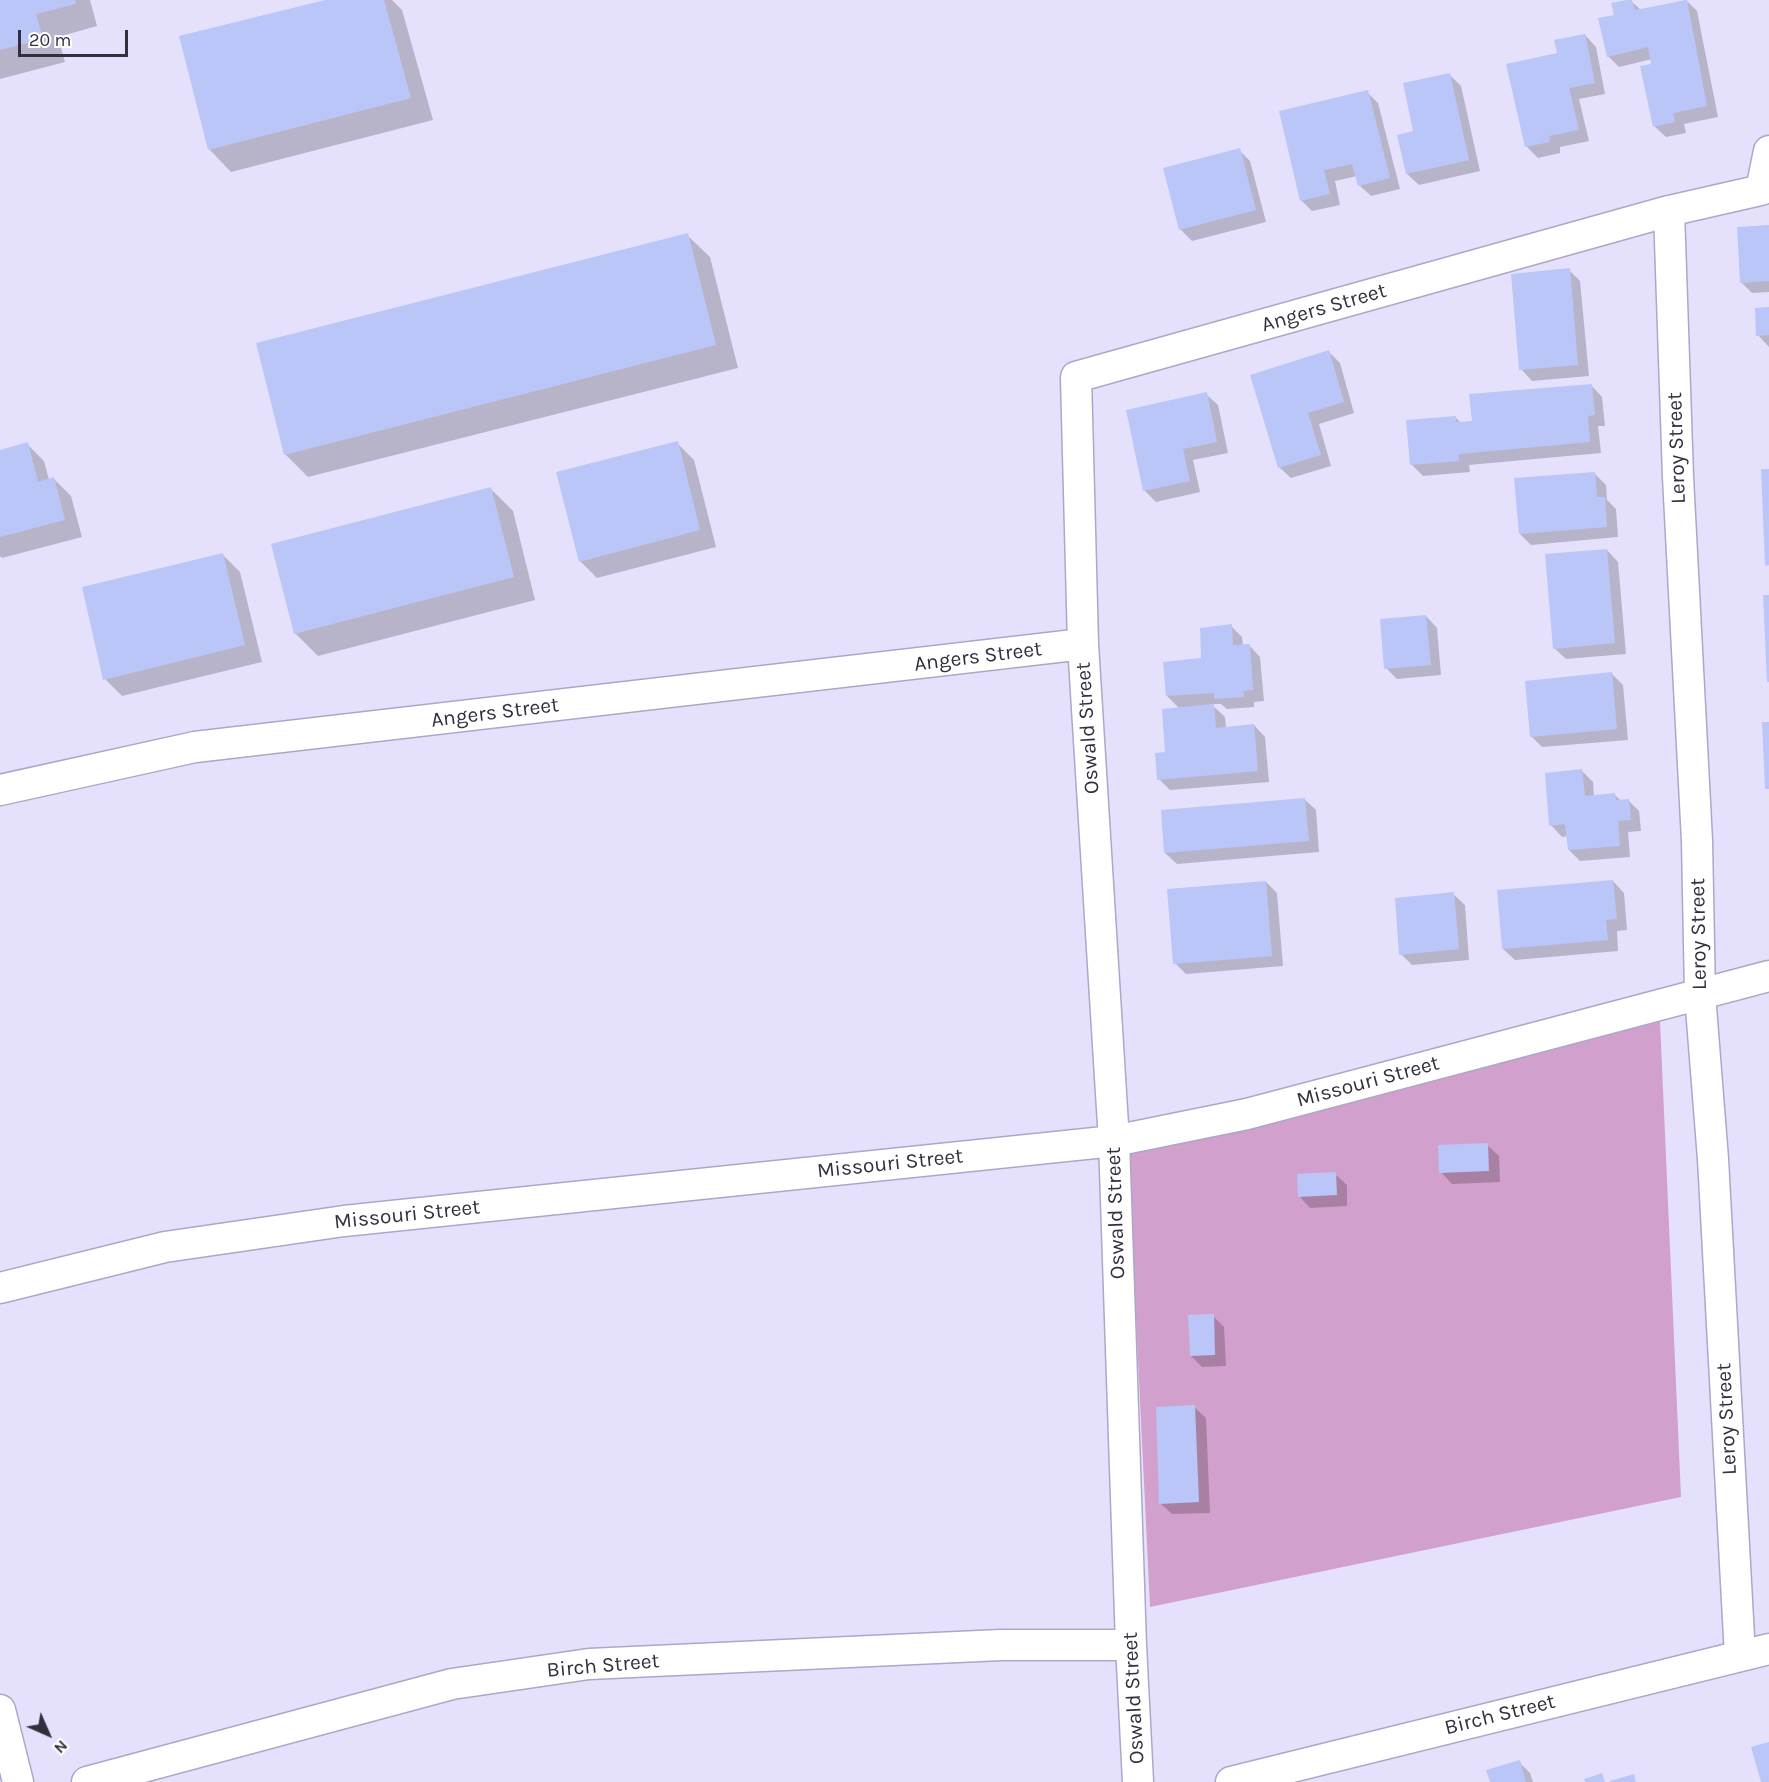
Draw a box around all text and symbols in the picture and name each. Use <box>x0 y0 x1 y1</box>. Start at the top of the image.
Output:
scale bar <box>21 18 130 56</box>
text: 20 m <box>29 29 71 51</box>
street label: Angers Street <box>1259 278 1389 338</box>
street label: Leroy Street <box>1662 392 1692 504</box>
street label: Angers Street <box>913 637 1043 677</box>
street label: Oswald Street <box>1071 661 1105 795</box>
street label: Angers Street <box>430 693 560 733</box>
street label: Leroy Street <box>1685 878 1713 990</box>
street label: Missouri Street <box>1294 1051 1442 1113</box>
street label: Missouri Street <box>816 1144 964 1184</box>
street label: Oswald Street <box>1101 1146 1131 1280</box>
street label: Missouri Street <box>333 1195 481 1235</box>
street label: Leroy Street <box>1711 1362 1743 1476</box>
street label: Oswald Street <box>1118 1631 1150 1765</box>
street label: Birch Street <box>546 1649 660 1683</box>
street label: Birch Street <box>1442 1689 1558 1741</box>
north arrow <box>18 1704 78 1764</box>
text: N <box>50 1736 72 1758</box>

